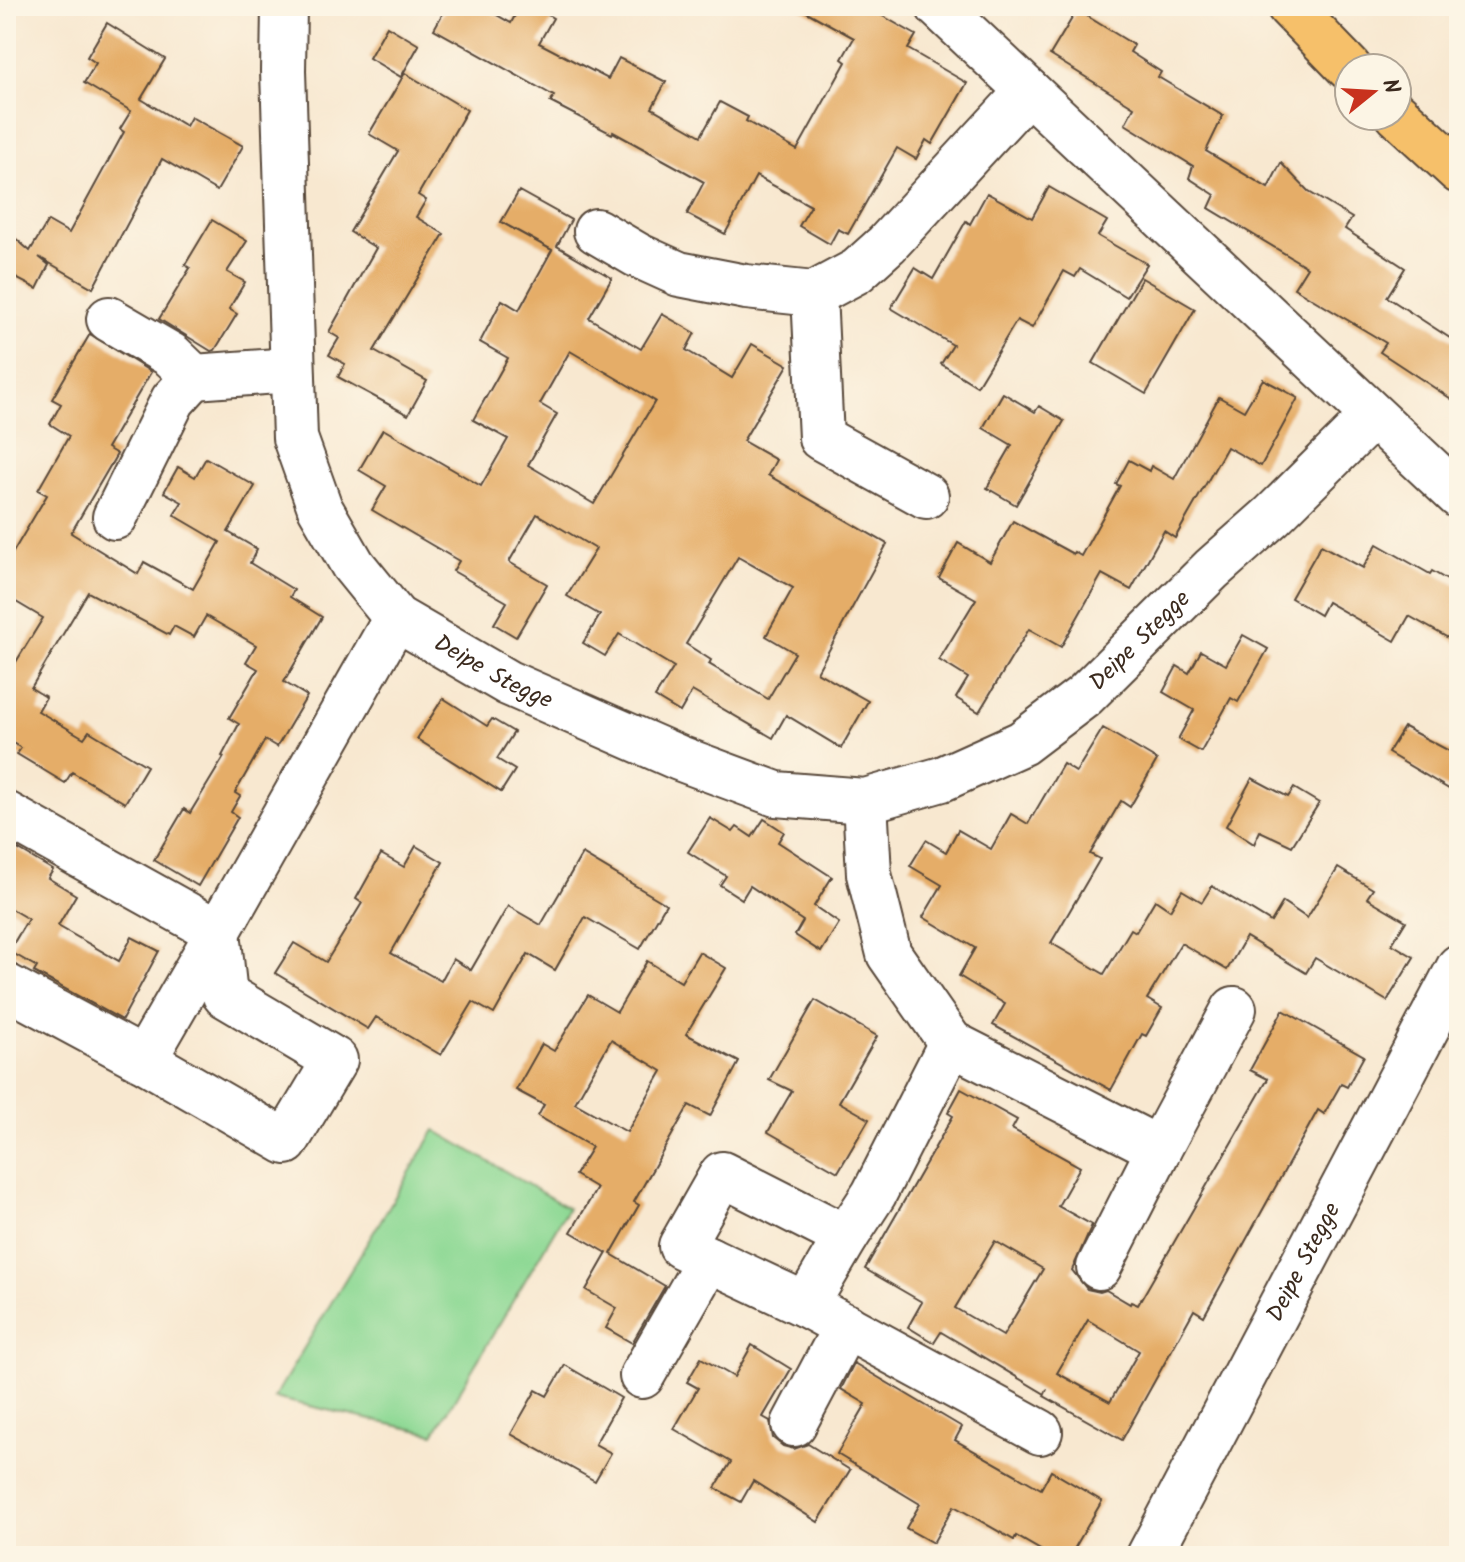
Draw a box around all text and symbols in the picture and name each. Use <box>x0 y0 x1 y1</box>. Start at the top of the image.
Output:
north arrow <box>1333 52 1413 132</box>
text: N <box>1371 75 1408 99</box>
street label: Deipe Stegge <box>1080 581 1200 700</box>
street label: Deipe Stegge <box>426 624 559 720</box>
street label: Deipe Stegge <box>1256 1195 1351 1329</box>

